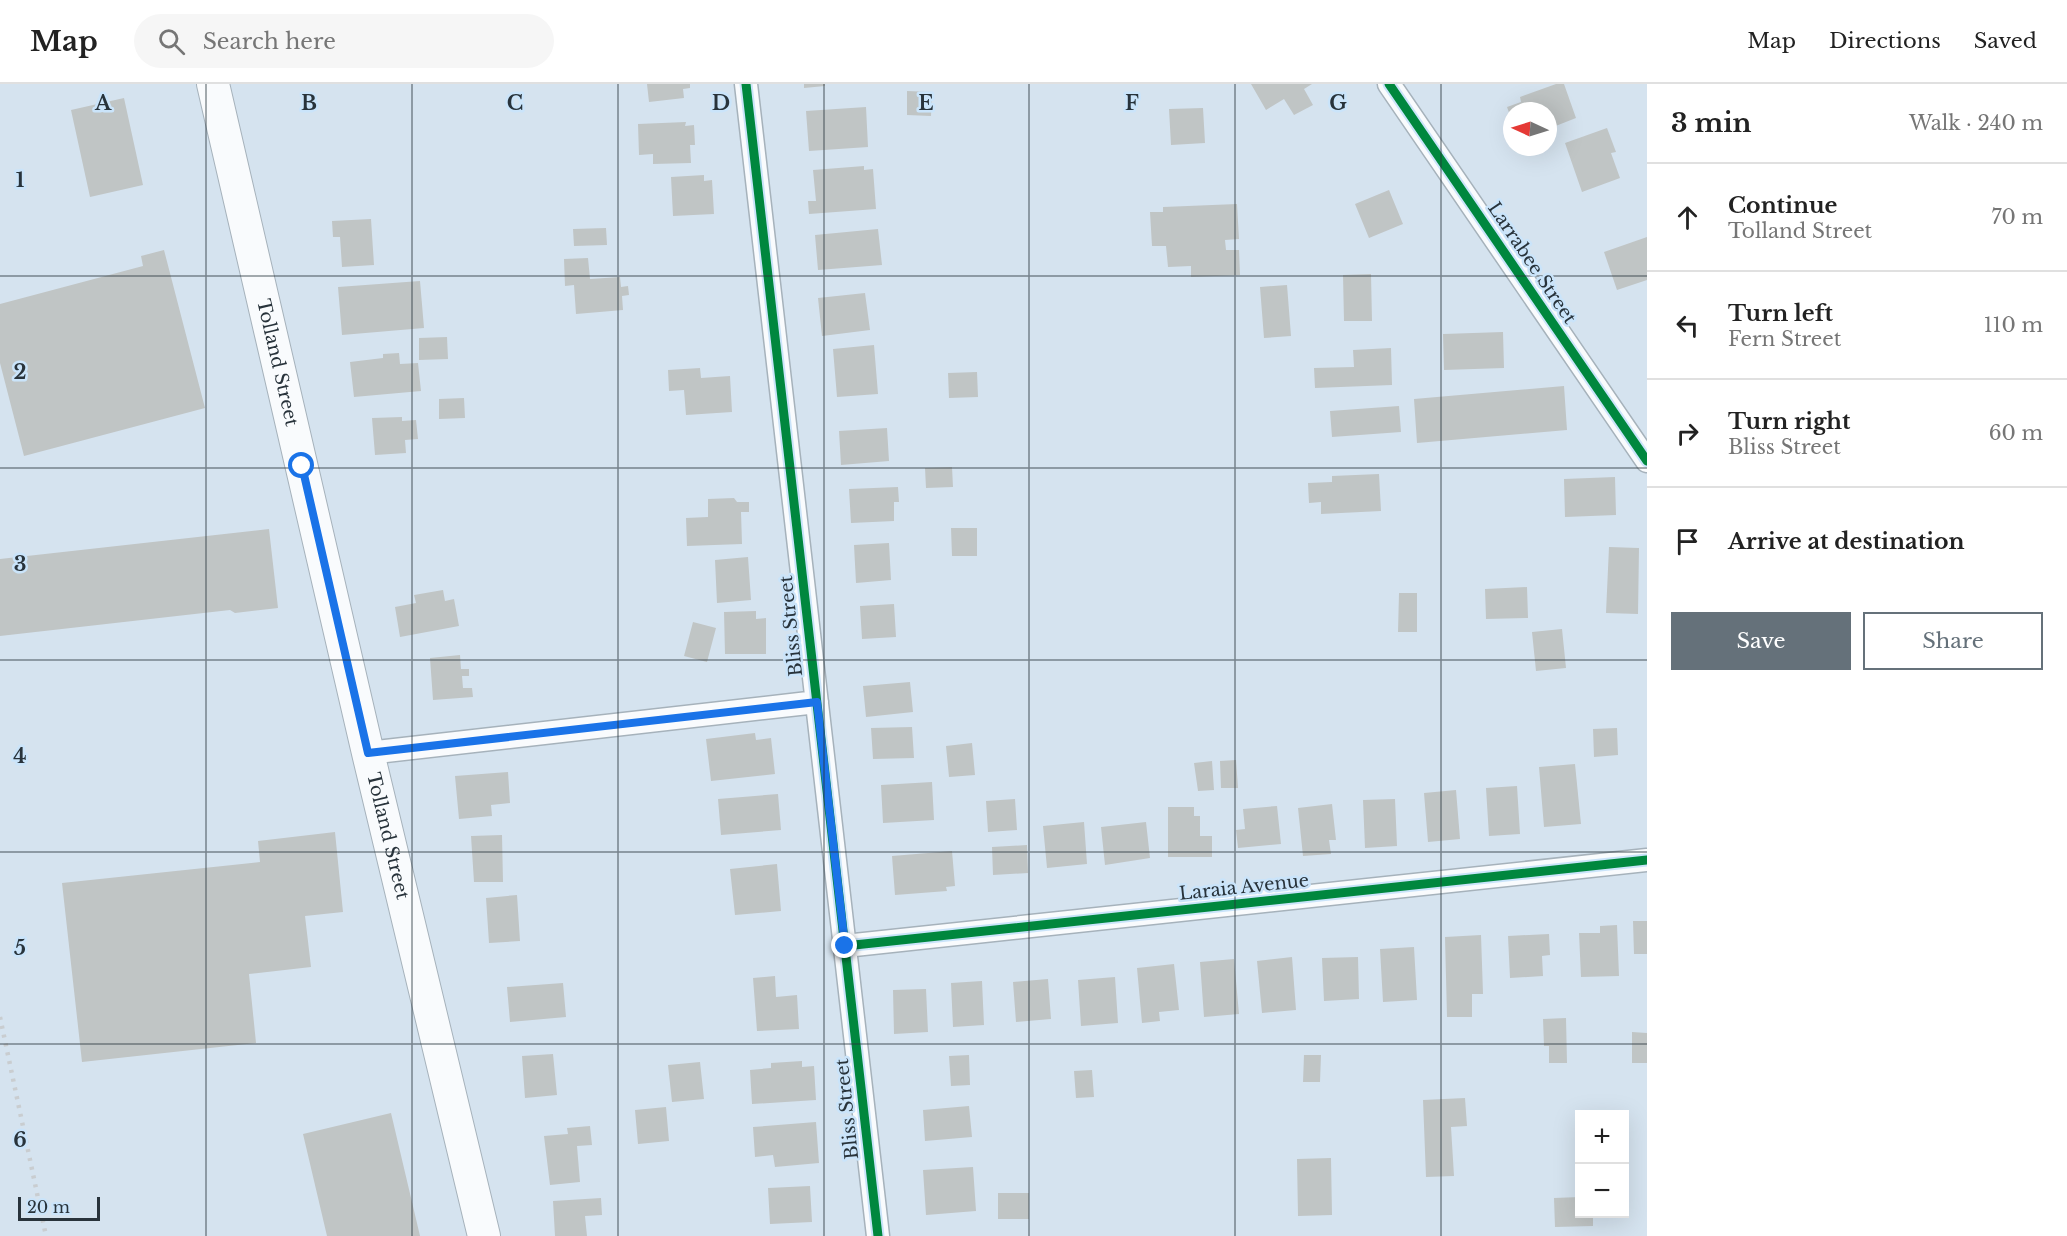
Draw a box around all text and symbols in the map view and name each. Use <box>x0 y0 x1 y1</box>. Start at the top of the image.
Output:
search box <box>134 14 554 68</box>
text: Map <box>30 24 98 59</box>
icon: search <box>155 25 188 58</box>
text: Search here <box>203 28 336 55</box>
text: Map <box>1747 28 1796 54</box>
text: Directions <box>1829 28 1941 54</box>
text: Saved <box>1974 28 2037 54</box>
text: A <box>94 91 112 115</box>
text: B <box>301 91 317 115</box>
text: C <box>507 91 523 115</box>
text: D <box>712 91 730 115</box>
text: E <box>918 91 934 115</box>
text: F <box>1125 91 1139 115</box>
text: G <box>1329 91 1347 115</box>
north arrow <box>1503 102 1557 156</box>
text: 3 min <box>1671 107 1752 139</box>
text: Walk · 240 m <box>1909 111 2043 135</box>
text: 1 <box>16 168 25 192</box>
text: Continue <box>1728 192 1837 219</box>
street label: Larrabee Street <box>1483 198 1581 328</box>
icon: ahead <box>1671 201 1704 234</box>
text: 70 m <box>1991 205 2043 229</box>
text: Tolland Street <box>1728 219 1872 243</box>
street label: Tolland Street <box>252 297 303 429</box>
text: Turn left <box>1728 300 1833 327</box>
icon: left <box>1671 309 1704 342</box>
text: 110 m <box>1984 313 2043 337</box>
text: Fern Street <box>1728 327 1841 351</box>
text: 2 <box>13 360 27 384</box>
text: Turn right <box>1728 408 1850 435</box>
icon: right <box>1671 417 1704 450</box>
text: 60 m <box>1989 421 2043 445</box>
text: Bliss Street <box>1728 435 1841 459</box>
route start <box>288 452 314 478</box>
icon: arrive <box>1671 525 1704 558</box>
text: Arrive at destination <box>1728 528 1965 555</box>
text: 3 <box>14 552 26 576</box>
street label: Bliss Street <box>775 574 807 678</box>
button: Save <box>1671 612 1851 670</box>
button: Share <box>1863 612 2043 670</box>
text: 4 <box>13 744 27 768</box>
street label: Tolland Street <box>362 770 414 902</box>
street label: Laraia Avenue <box>1178 869 1310 905</box>
route end <box>831 932 857 958</box>
text: 5 <box>14 936 26 960</box>
street label: Bliss Street <box>831 1057 863 1161</box>
map controls <box>1575 1110 1629 1218</box>
button: + <box>1575 1110 1629 1164</box>
text: 6 <box>13 1128 27 1152</box>
button: − <box>1575 1164 1629 1218</box>
scale bar <box>18 1194 100 1222</box>
text: 20 m <box>27 1197 70 1217</box>

